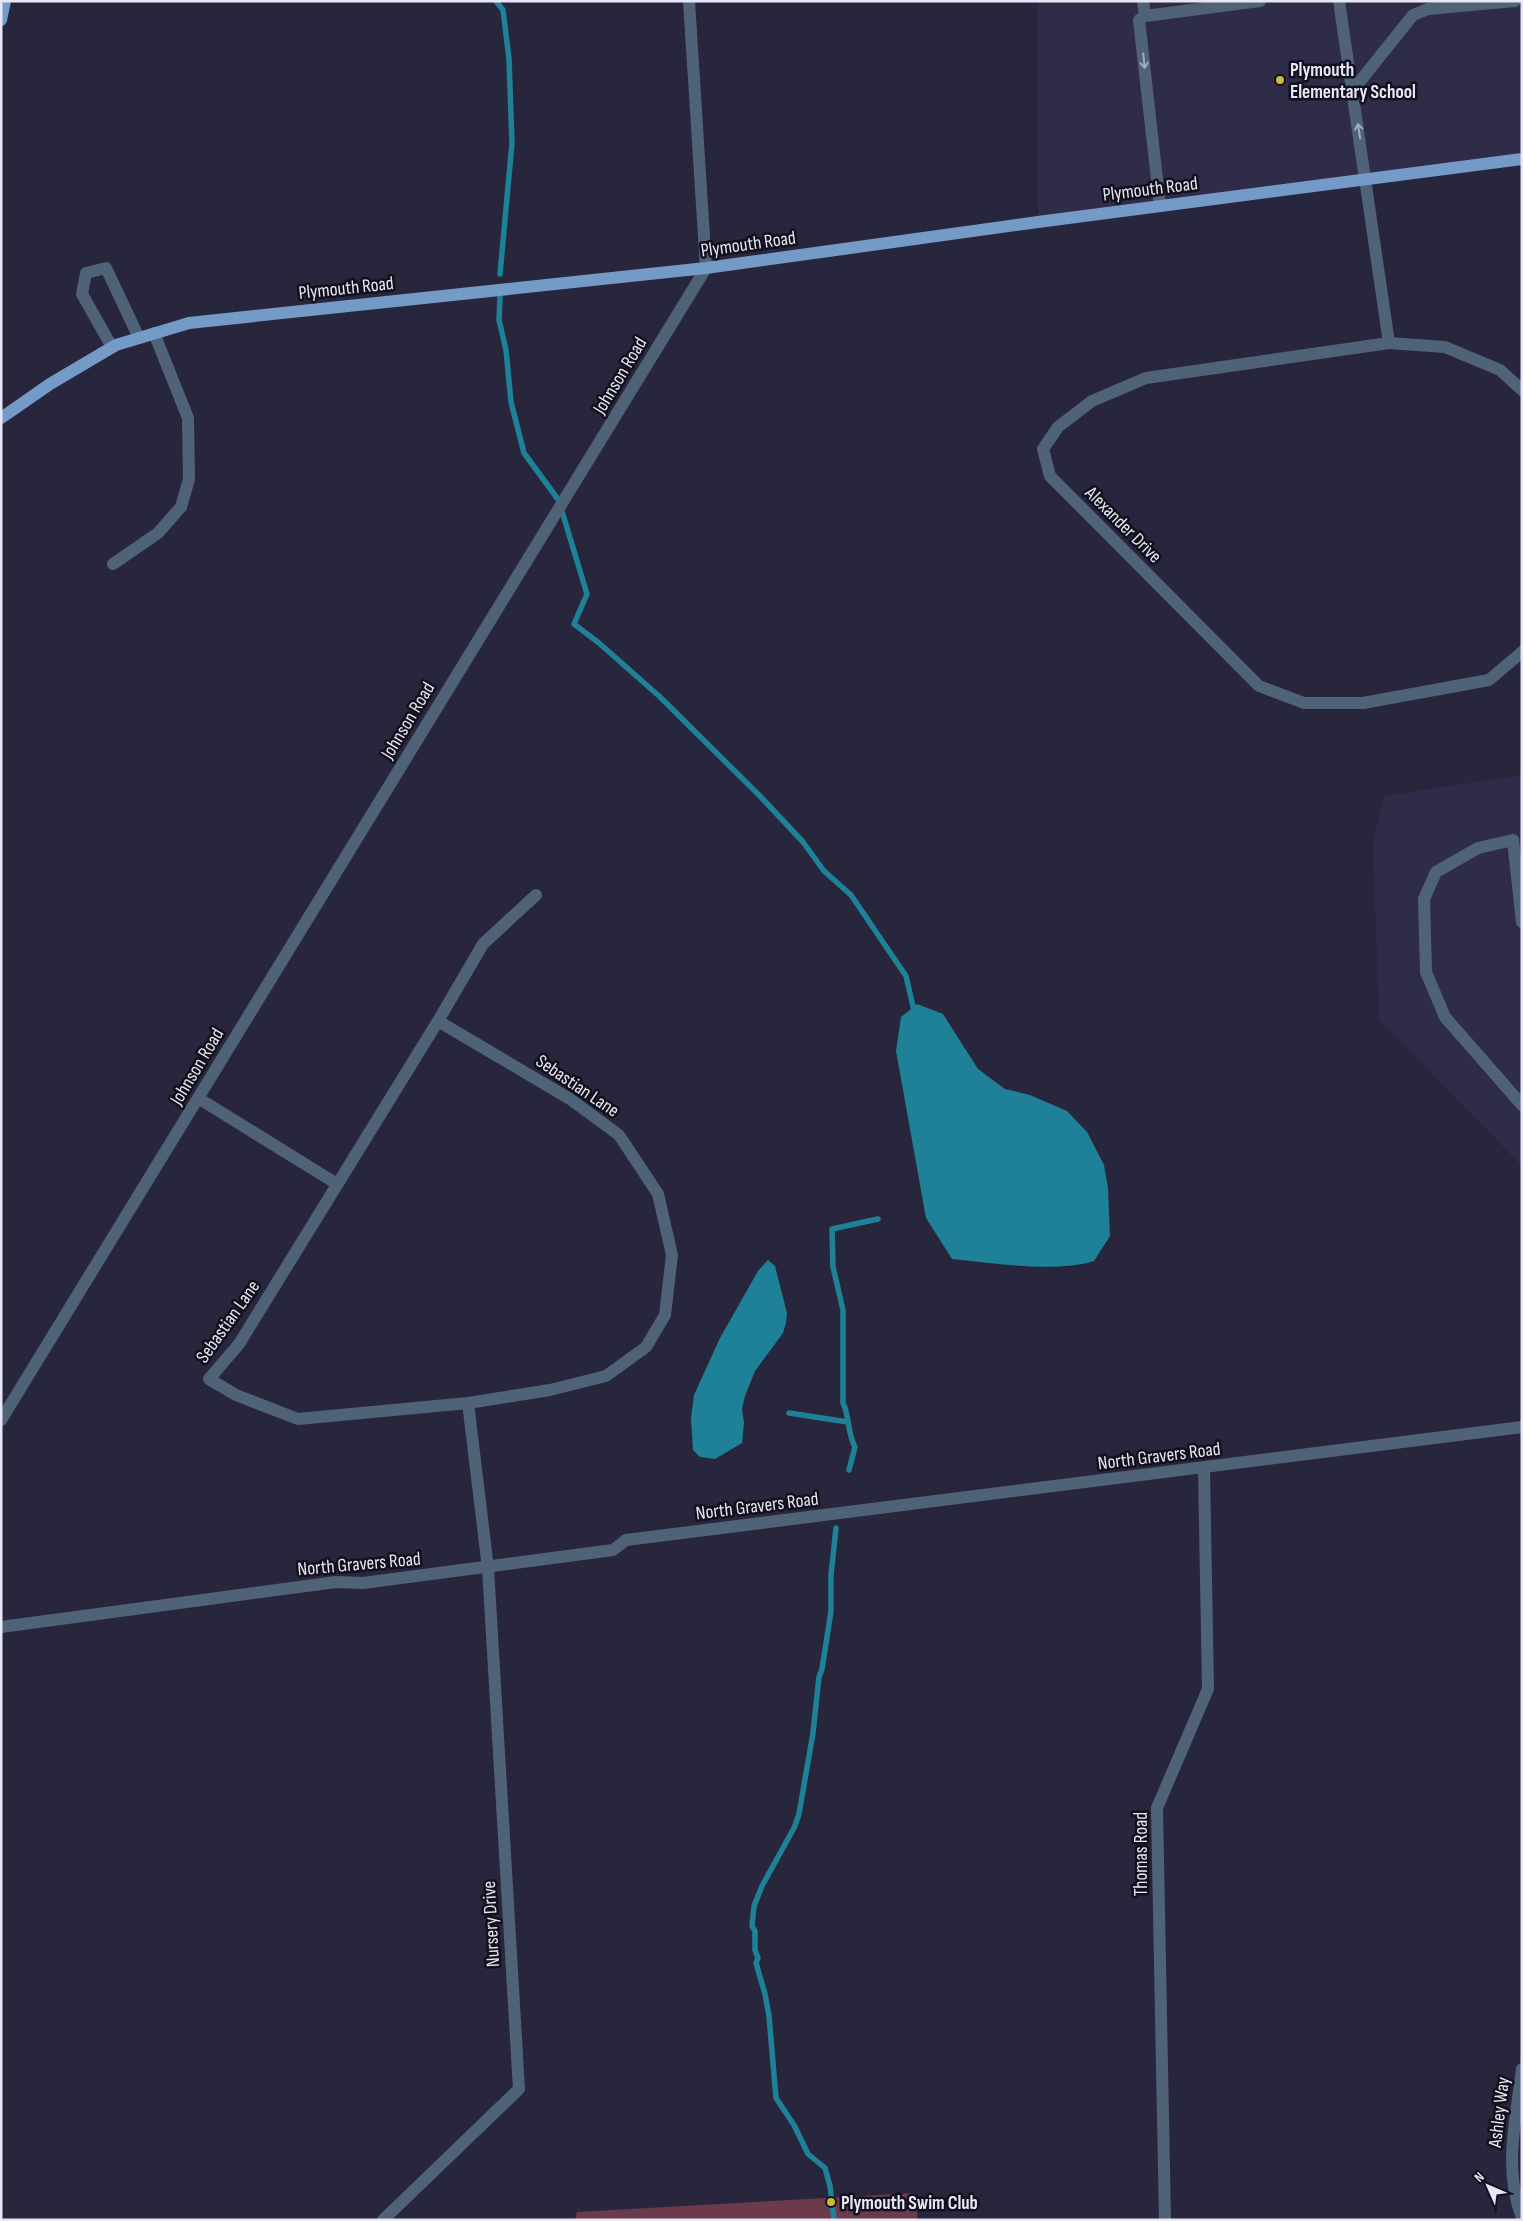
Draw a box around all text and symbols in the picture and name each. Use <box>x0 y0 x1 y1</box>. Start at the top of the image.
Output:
one-way arrow <box>1139 53 1149 69</box>
place label: Plymouth Elementary School <box>1290 59 1416 104</box>
marker: Plymouth Elementary School <box>1274 74 1286 86</box>
one-way arrow <box>1354 123 1364 139</box>
street label: Plymouth Road <box>1101 172 1199 207</box>
street label: Plymouth Road <box>699 226 797 263</box>
street label: Plymouth Road <box>297 272 395 305</box>
street label: Johnson Road <box>588 333 652 419</box>
street label: Alexander Drive <box>1079 481 1166 568</box>
street label: Johnson Road <box>376 678 440 764</box>
street label: Johnson Road <box>165 1024 229 1110</box>
street label: Sebastian Lane <box>531 1050 623 1123</box>
street label: Sebastian Lane <box>191 1276 265 1368</box>
street label: North Gravers Road <box>1096 1438 1222 1475</box>
street label: North Gravers Road <box>694 1488 820 1525</box>
street label: North Gravers Road <box>297 1548 422 1581</box>
street label: Thomas Road <box>1130 1812 1153 1896</box>
street label: Nursery Drive <box>478 1880 505 1968</box>
street label: Ashley Way <box>1484 2075 1515 2150</box>
north arrow <box>1463 2161 1513 2211</box>
text: N <box>1471 2169 1488 2186</box>
place label: Plymouth Swim Club <box>841 2192 978 2215</box>
marker: Plymouth Swim Club <box>825 2196 837 2208</box>

